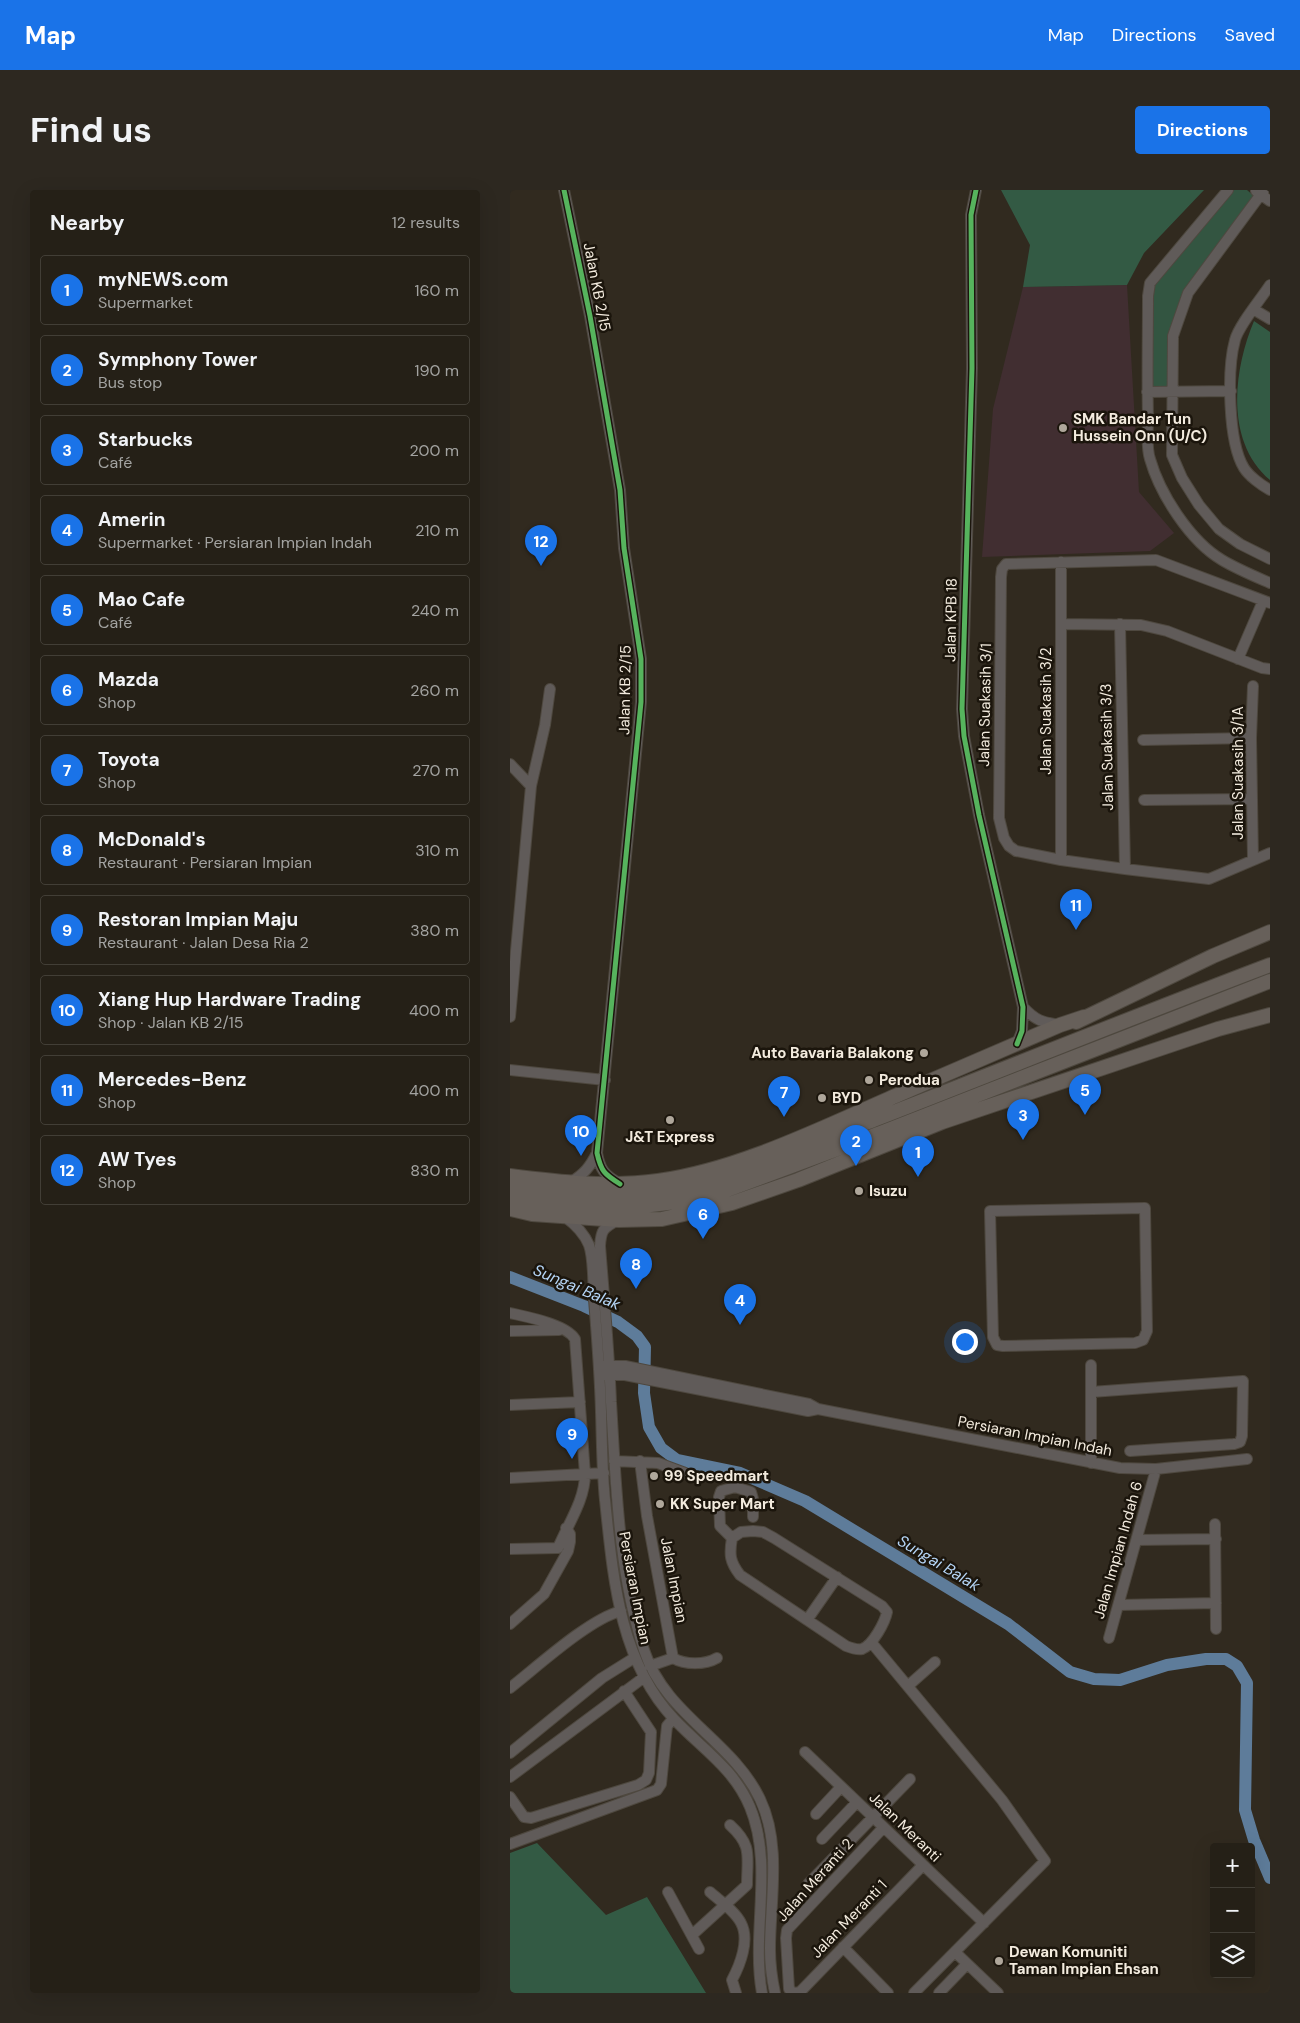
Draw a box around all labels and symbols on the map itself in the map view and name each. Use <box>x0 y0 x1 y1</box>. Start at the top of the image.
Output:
street label: Jalan KB 2/15 <box>579 241 615 333</box>
place label: SMK Bandar Tun Hussein Onn (U/C) <box>1073 409 1207 446</box>
marker: SMK Bandar Tun Hussein Onn (U/C) <box>1057 422 1069 434</box>
pin: 12 <box>525 525 557 566</box>
street label: Jalan KPB 18 <box>940 578 962 662</box>
street label: Jalan Suakasih 3/1 <box>974 643 996 767</box>
street label: Jalan KB 2/15 <box>614 645 636 735</box>
street label: Jalan Suakasih 3/2 <box>1036 647 1056 775</box>
street label: Jalan Suakasih 3/3 <box>1096 683 1118 811</box>
street label: Jalan Suakasih 3/1A <box>1228 706 1248 840</box>
pin: 11 <box>1060 889 1092 930</box>
place label: Auto Bavaria Balakong <box>751 1043 914 1063</box>
marker: Auto Bavaria Balakong <box>918 1047 930 1059</box>
place label: Perodua <box>879 1070 940 1090</box>
marker: Perodua <box>863 1074 875 1086</box>
pin: 5 <box>1069 1074 1101 1115</box>
pin: 7 <box>768 1076 800 1117</box>
place label: BYD <box>832 1088 861 1108</box>
marker: BYD <box>816 1092 828 1104</box>
pin: 3 <box>1007 1099 1039 1140</box>
marker: J&T Express <box>664 1114 676 1126</box>
pin: 10 <box>565 1115 597 1156</box>
pin: 2 <box>840 1125 872 1166</box>
place label: J&T Express <box>625 1127 715 1147</box>
pin: 1 <box>902 1136 934 1177</box>
place label: Isuzu <box>869 1181 907 1201</box>
marker: Isuzu <box>853 1185 865 1197</box>
pin: 6 <box>687 1198 719 1239</box>
pin: 8 <box>620 1248 652 1289</box>
water label: Sungai Balak <box>530 1259 625 1315</box>
pin: 4 <box>724 1284 756 1325</box>
your location <box>952 1329 978 1355</box>
street label: Persiaran Impian Indah <box>956 1411 1114 1461</box>
pin: 9 <box>556 1418 588 1459</box>
place label: 99 Speedmart <box>664 1466 769 1486</box>
marker: 99 Speedmart <box>648 1470 660 1482</box>
street label: Jalan Impian Indah 6 <box>1089 1479 1147 1621</box>
place label: KK Super Mart <box>670 1494 775 1514</box>
marker: KK Super Mart <box>654 1498 666 1510</box>
street label: Persiaran Impian <box>614 1530 656 1646</box>
water label: Sungai Balak <box>894 1530 985 1596</box>
street label: Jalan Impian <box>656 1536 692 1624</box>
street label: Jalan Meranti <box>865 1788 945 1866</box>
street label: Jalan Meranti 2 <box>772 1834 858 1926</box>
street label: Jalan Meranti 1 <box>807 1876 891 1962</box>
place label: Dewan Komuniti Taman Impian Ehsan <box>1009 1942 1159 1979</box>
marker: Dewan Komuniti Taman Impian Ehsan <box>993 1955 1005 1967</box>

